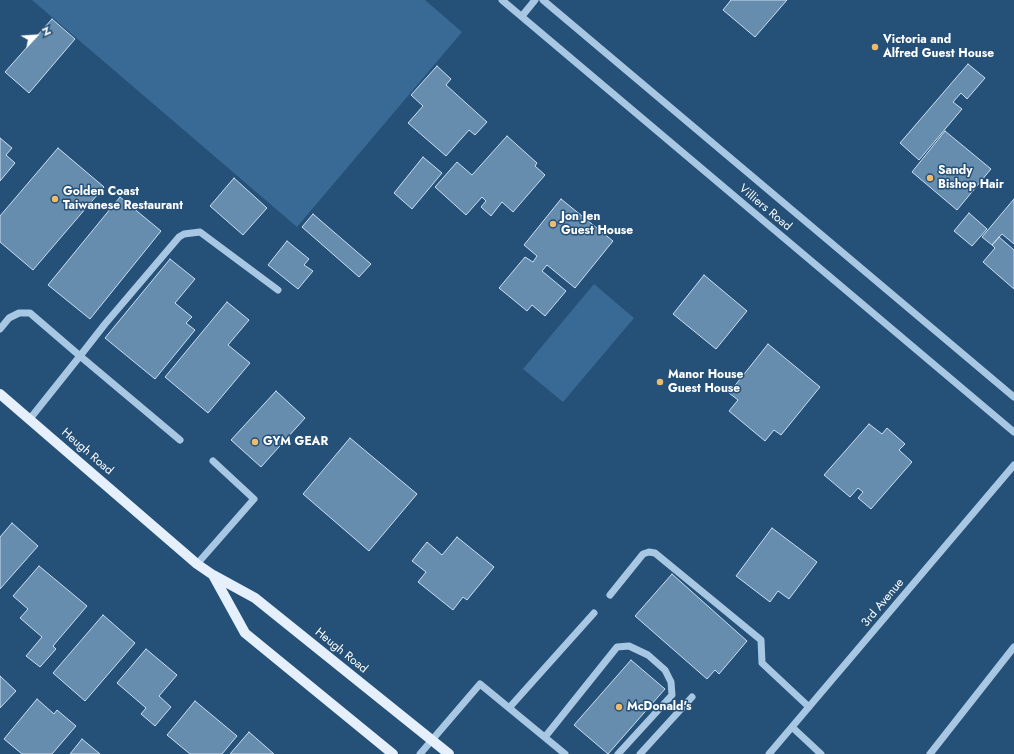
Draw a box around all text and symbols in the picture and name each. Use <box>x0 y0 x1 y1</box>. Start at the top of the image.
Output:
north arrow <box>16 16 56 56</box>
text: N <box>38 24 56 38</box>
place label: Victoria and Alfred Guest House <box>883 33 994 61</box>
marker: Victoria and Alfred Guest House <box>870 42 880 52</box>
place label: Sandy Bishop Hair <box>938 164 1004 192</box>
marker: Sandy Bishop Hair <box>925 173 935 183</box>
street label: Villiers Road <box>736 182 794 234</box>
place label: Golden Coast Taiwanese Restaurant <box>63 185 183 213</box>
marker: Golden Coast Taiwanese Restaurant <box>50 194 60 204</box>
place label: Jon Jen Guest House <box>561 210 633 238</box>
marker: Jon Jen Guest House <box>548 219 558 229</box>
place label: Manor House Guest House <box>668 368 743 396</box>
marker: Manor House Guest House <box>655 377 665 387</box>
street label: Heugh Road <box>58 426 116 478</box>
place label: GYM GEAR <box>263 435 328 449</box>
marker: GYM GEAR <box>250 437 260 447</box>
street label: 3rd Avenue <box>859 576 907 630</box>
street label: Heugh Road <box>312 625 370 677</box>
place label: McDonald's <box>627 700 691 714</box>
marker: McDonald's <box>614 702 624 712</box>

